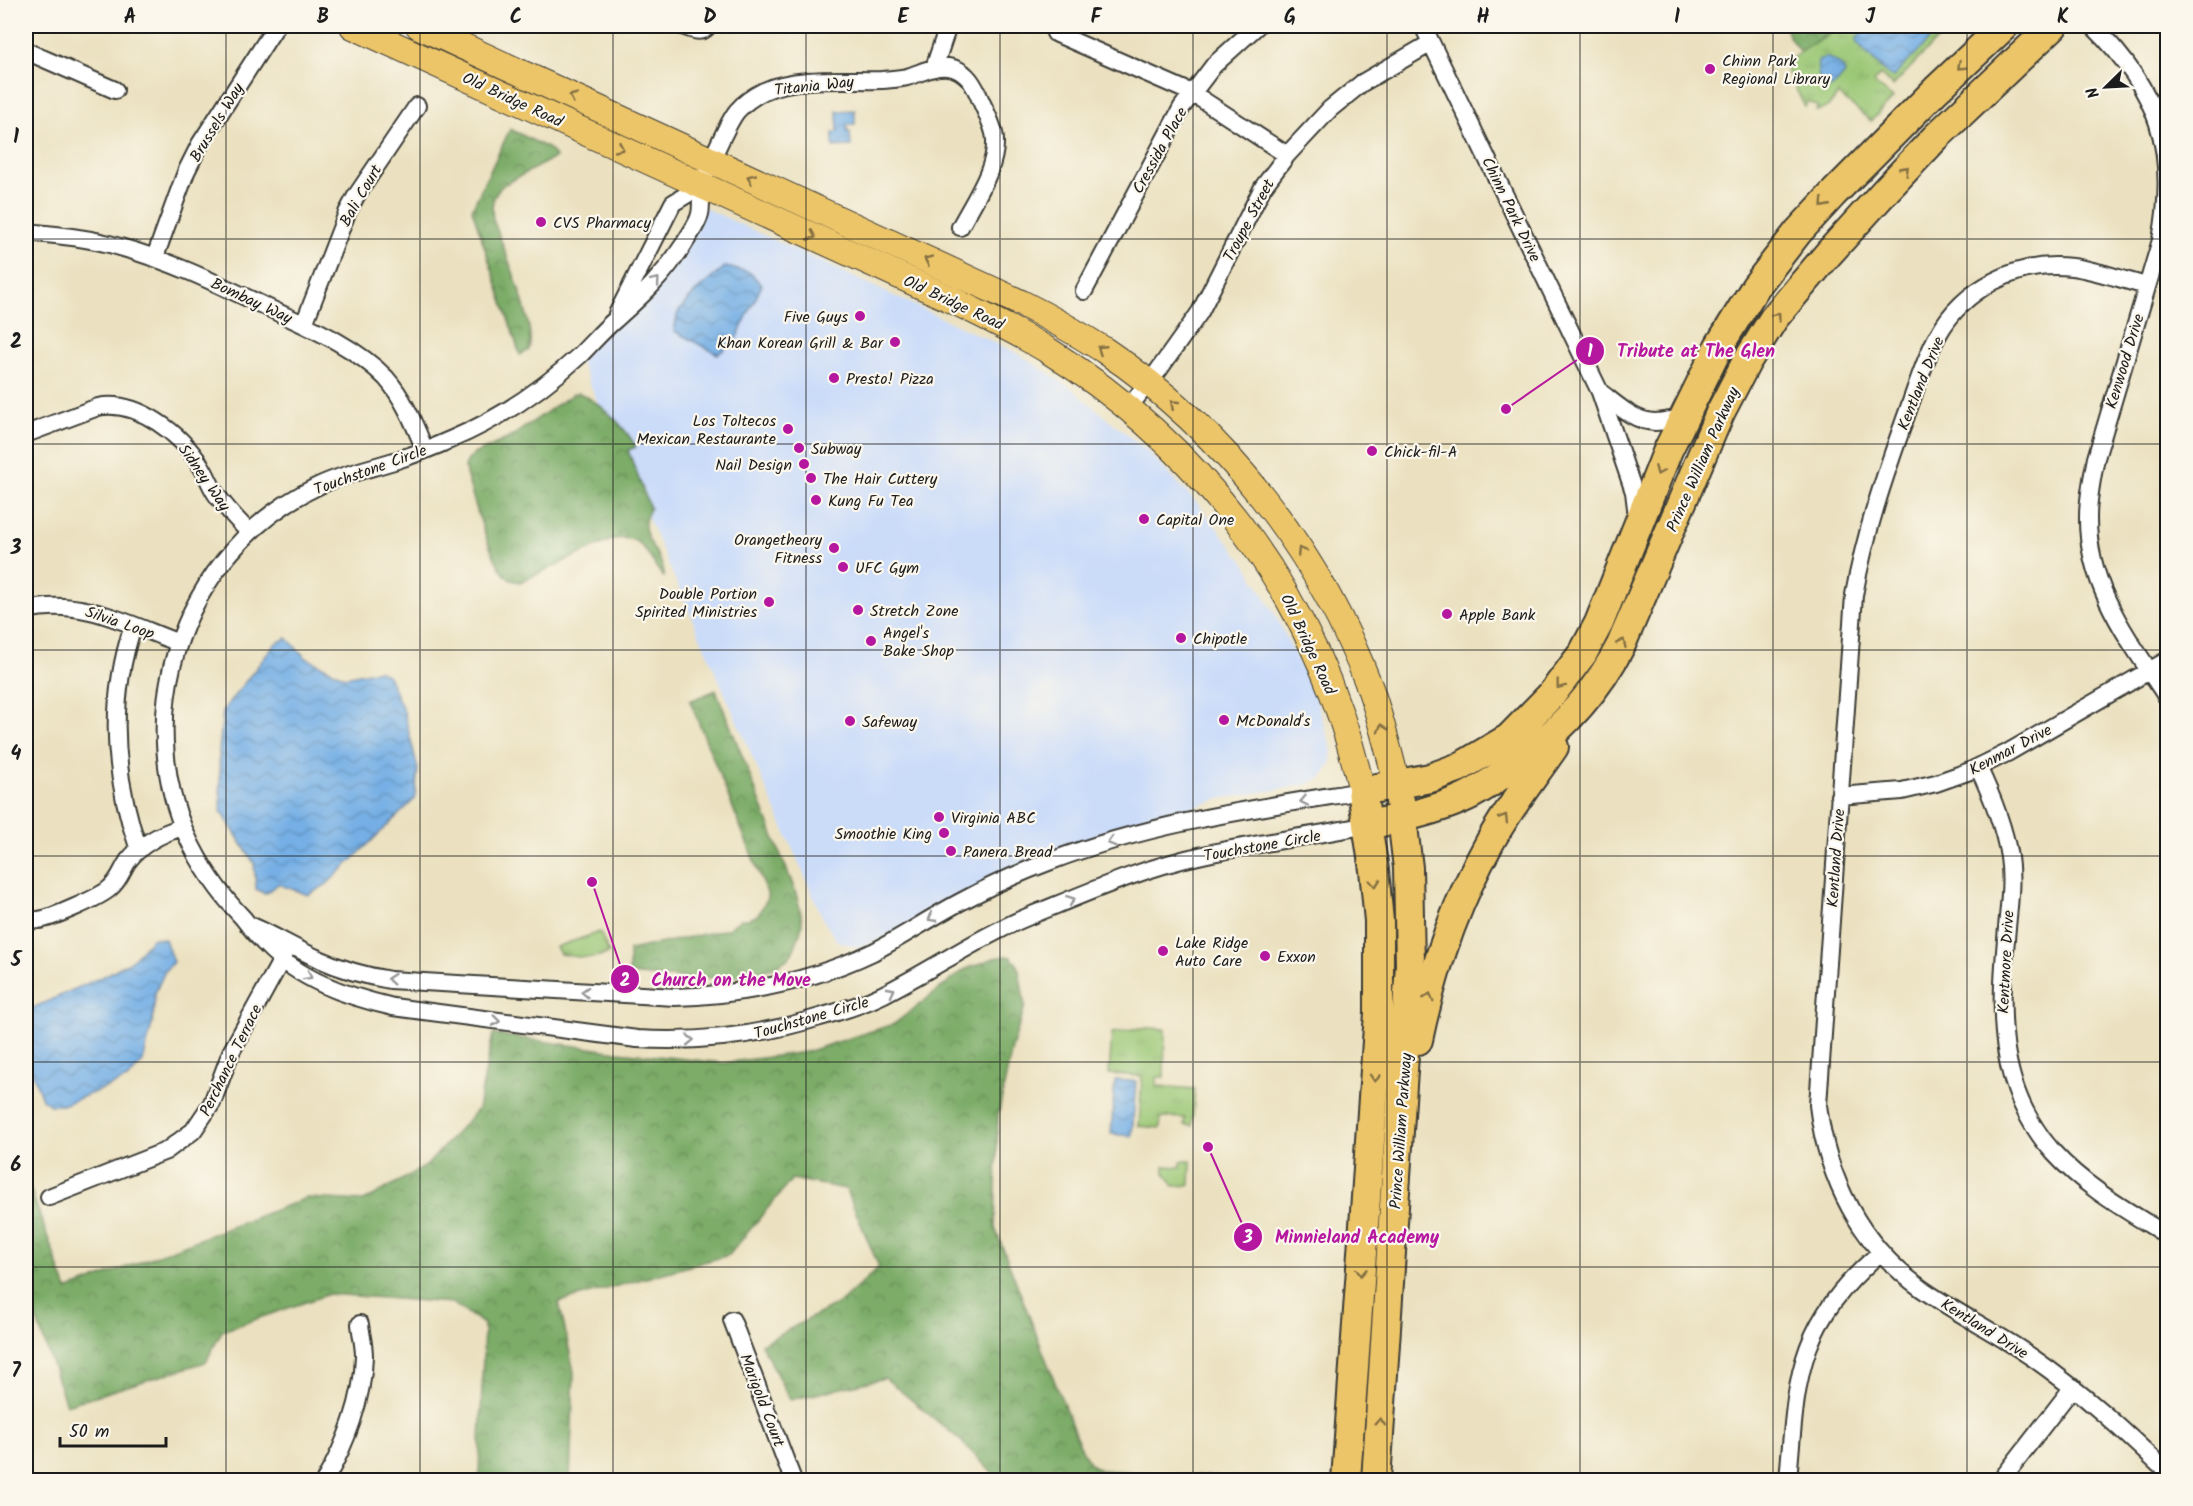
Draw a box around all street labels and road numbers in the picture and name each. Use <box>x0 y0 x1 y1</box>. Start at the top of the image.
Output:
street label: Old Bridge Road <box>458 66 568 135</box>
street label: Titania Way <box>773 70 856 103</box>
street label: Brussels Way <box>184 78 251 167</box>
street label: Cressida Place <box>1126 103 1194 199</box>
street label: Chinn Park Drive <box>1474 153 1547 266</box>
street label: Bali Court <box>334 159 389 231</box>
street label: Troupe Street <box>1217 174 1282 267</box>
street label: Old Bridge Road <box>899 269 1009 338</box>
street label: Bombay Way <box>206 272 297 331</box>
street label: Kenwood Drive <box>2099 311 2152 412</box>
street label: Kentland Drive <box>1891 333 1952 434</box>
street label: Prince William Parkway <box>1660 383 1747 536</box>
street label: Touchstone Circle <box>311 438 430 502</box>
street label: Sidney Way <box>171 439 237 517</box>
street label: Old Bridge Road <box>1273 590 1342 700</box>
street label: Silvia Loop <box>82 600 158 647</box>
street label: Kenmar Drive <box>1965 718 2057 783</box>
street label: Kentland Drive <box>1821 808 1852 908</box>
street label: Touchstone Circle <box>1202 824 1323 869</box>
street label: Kentmore Drive <box>1991 910 2022 1014</box>
street label: Touchstone Circle <box>751 990 872 1047</box>
street label: Perchance Terrace <box>193 1000 269 1121</box>
street label: Prince William Parkway <box>1384 1052 1419 1210</box>
street label: Kentland Drive <box>1936 1292 2033 1366</box>
street label: Marigold Court <box>732 1350 791 1452</box>

